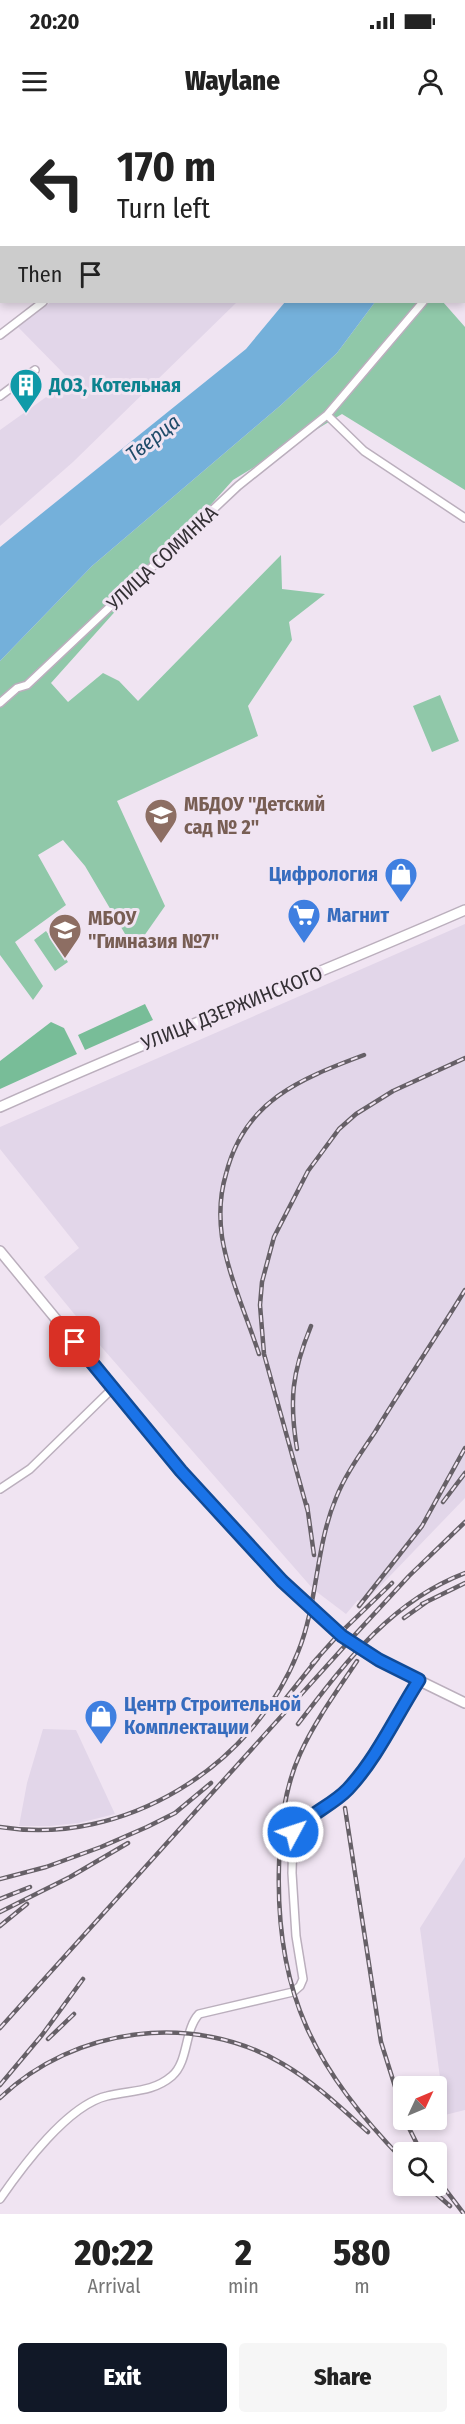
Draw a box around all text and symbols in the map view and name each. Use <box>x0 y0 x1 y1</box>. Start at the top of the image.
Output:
text: 20:20 <box>30 8 79 35</box>
icon: menu <box>18 65 51 98</box>
text: Waylane <box>185 65 280 97</box>
icon: person <box>414 65 447 98</box>
text: 170 m <box>117 142 216 192</box>
icon: left <box>18 144 96 222</box>
text: Turn left <box>117 193 210 225</box>
icon: arrive <box>74 258 107 291</box>
text: Then <box>18 261 62 288</box>
building icon: ДОЗ, Котельная <box>8 367 44 414</box>
place label: ДОЗ, Котельная <box>48 373 181 397</box>
water label: Тверца <box>121 409 185 467</box>
street label: УЛИЦА СОМИНКА <box>101 500 223 616</box>
place label: МБДОУ "Детский сад № 2" <box>184 792 325 839</box>
school or university icon: МБДОУ "Детский сад № 2" <box>143 797 179 844</box>
shop icon: Цифрология <box>383 856 419 903</box>
place label: Цифрология <box>269 862 378 886</box>
supermarket icon: Магнит <box>286 897 322 944</box>
place label: Магнит <box>327 903 390 927</box>
place label: МБОУ "Гимназия №7" <box>88 906 219 953</box>
school or university icon: МБОУ "Гимназия №7" <box>47 912 83 959</box>
street label: УЛИЦА ДЗЕРЖИНСКОГО <box>137 961 326 1056</box>
pin <box>49 1316 100 1367</box>
icon: arrive <box>58 1325 91 1358</box>
place label: Центр Строительной Комплектации <box>124 1692 301 1739</box>
shop icon: Центр Строительной Комплектации <box>83 1698 119 1745</box>
position arrow <box>261 1800 325 1864</box>
north arrow <box>393 2076 447 2130</box>
map controls <box>393 2076 447 2196</box>
button: search <box>393 2142 447 2196</box>
text: 20:22 <box>74 2231 153 2275</box>
text: 2 <box>235 2231 252 2275</box>
text: 580 <box>333 2231 391 2275</box>
text: Arrival <box>87 2274 140 2298</box>
text: min <box>228 2274 259 2298</box>
text: m <box>354 2274 370 2298</box>
button: Exit <box>18 2343 227 2412</box>
button: Share <box>239 2343 447 2412</box>

